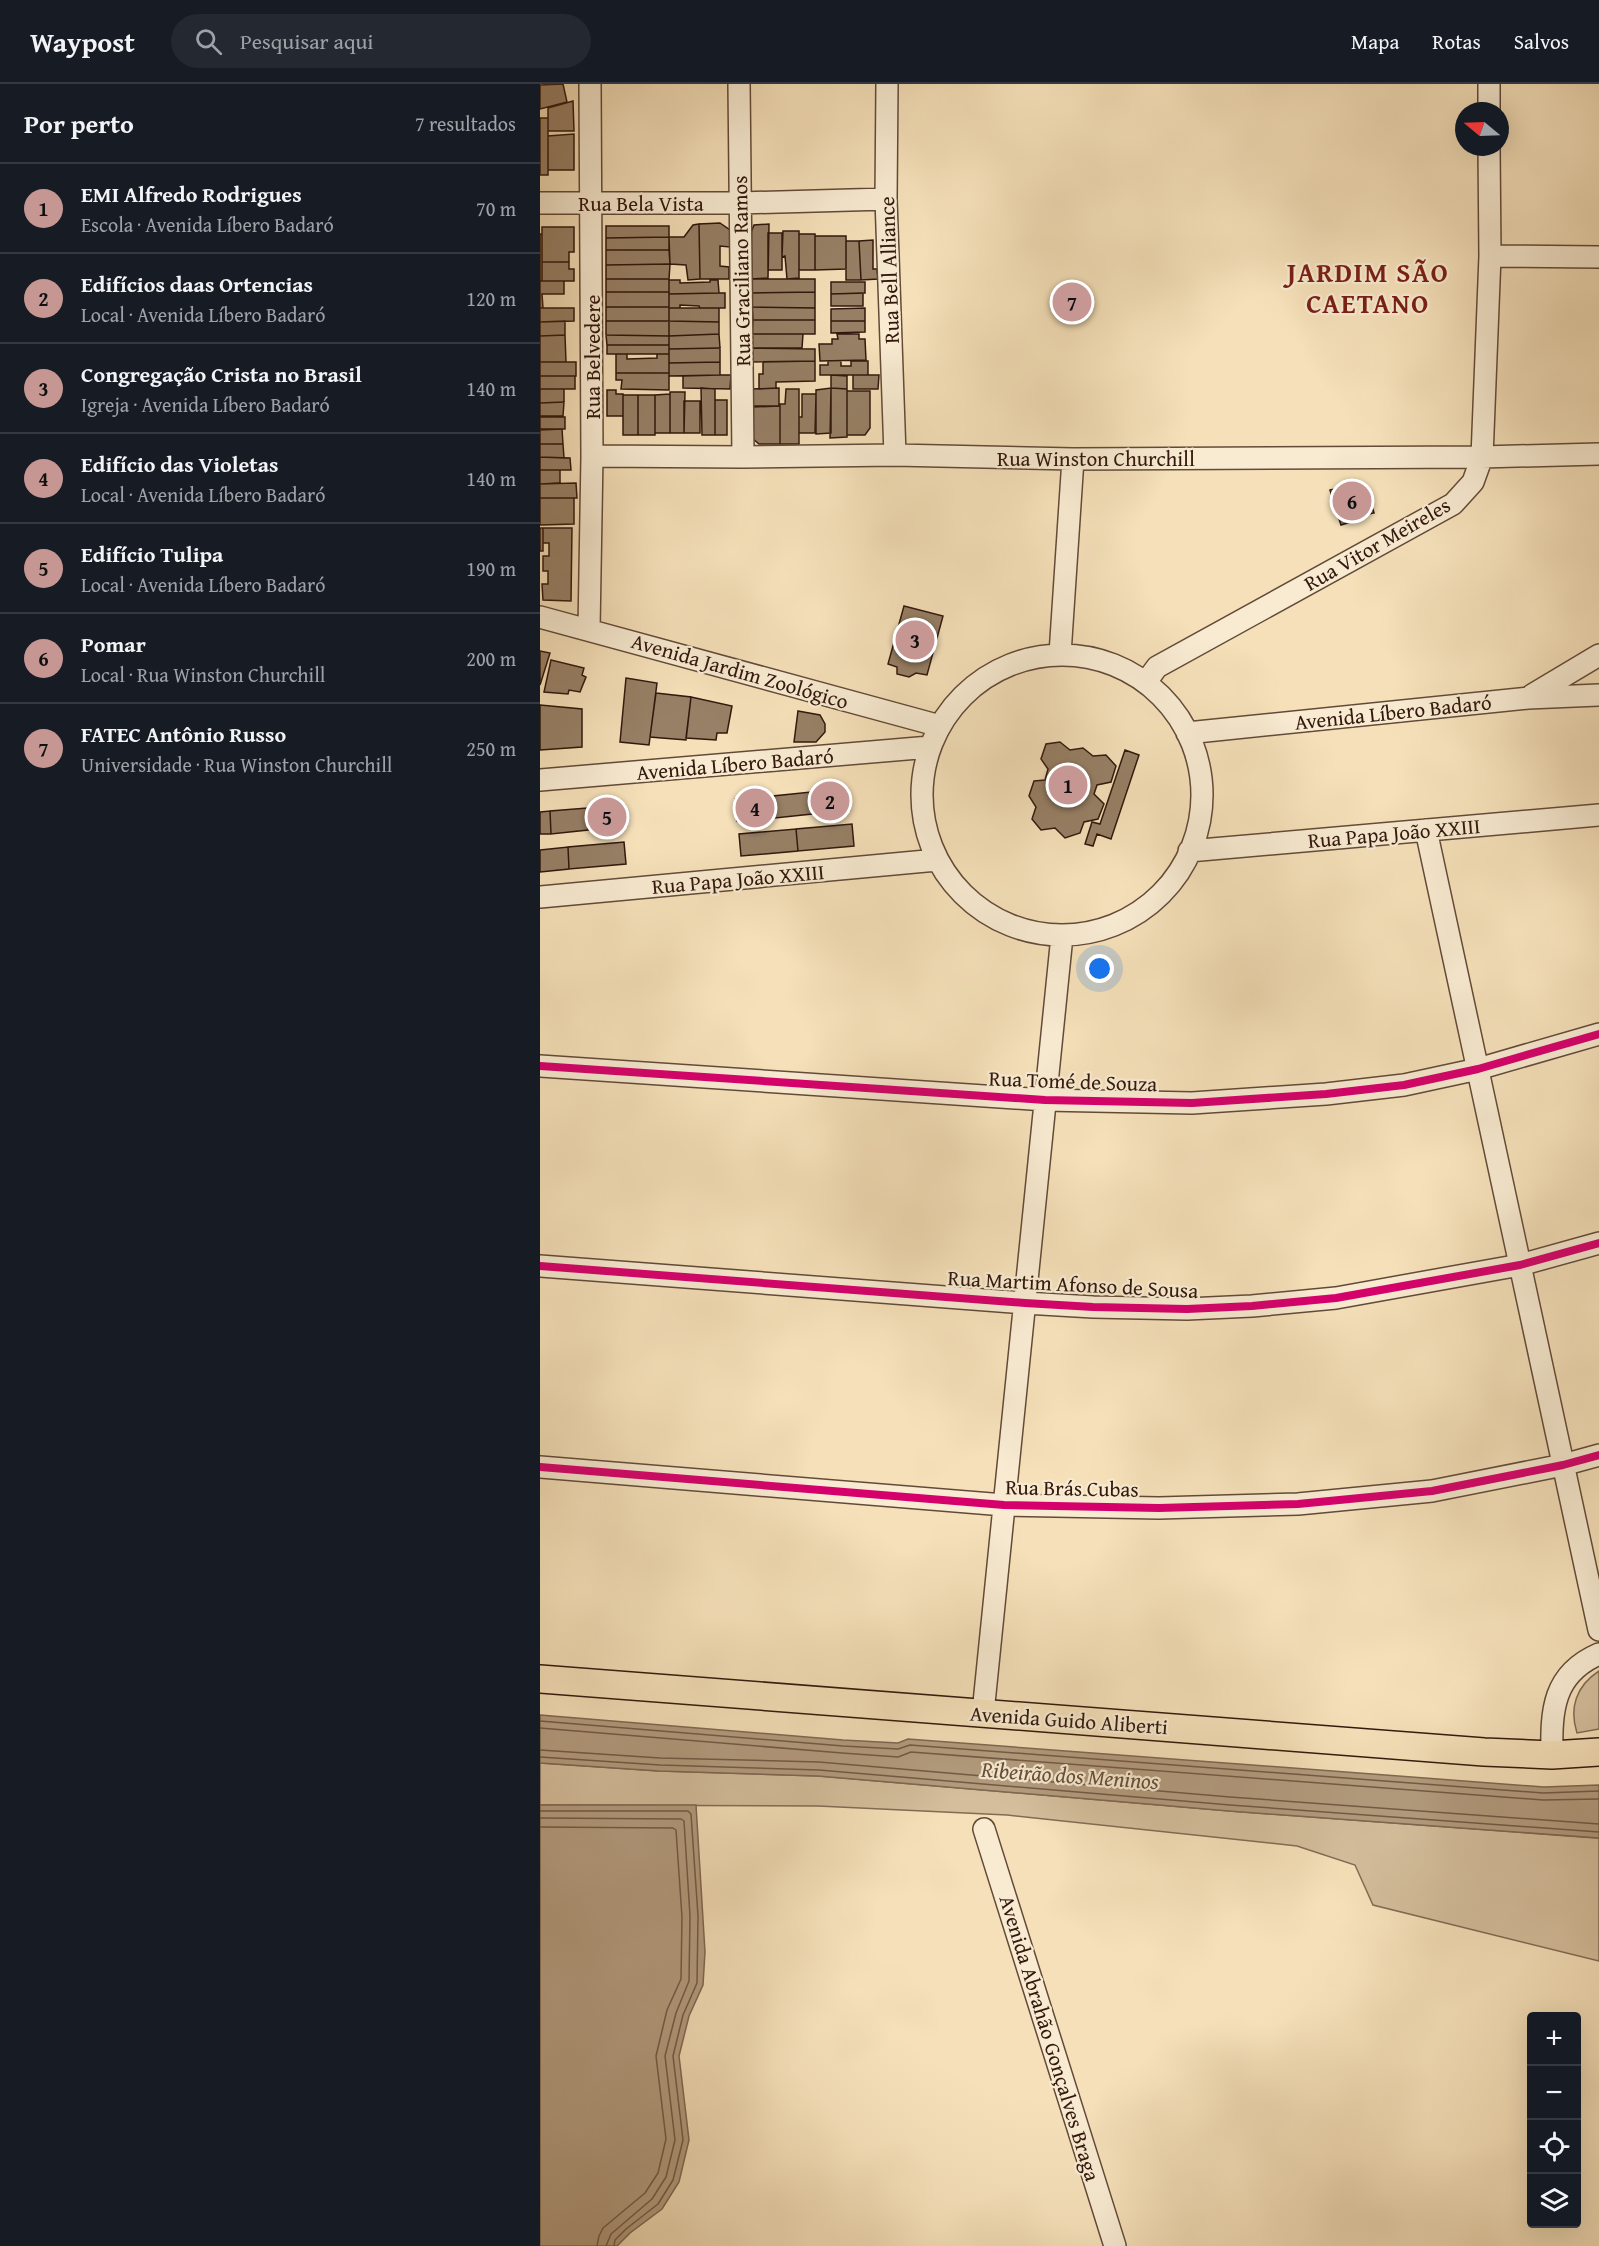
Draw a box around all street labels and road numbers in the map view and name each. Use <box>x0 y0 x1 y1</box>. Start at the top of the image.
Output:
street label: Rua Graciliano Ramos <box>724 175 758 367</box>
street label: Rua Bela Vista <box>578 188 704 219</box>
street label: Rua Bell Alliance <box>871 196 907 344</box>
street label: Rua Belvedere <box>577 294 608 419</box>
street label: Rua Winston Churchill <box>997 443 1195 474</box>
street label: Rua Vitor Meireles <box>1298 489 1456 599</box>
street label: Avenida Jardim Zoológico <box>628 625 852 717</box>
street label: Avenida Líbero Badaró <box>1293 686 1493 738</box>
street label: Avenida Líbero Badaró <box>635 740 835 788</box>
street label: Rua Papa João XXIII <box>1306 810 1482 856</box>
street label: Rua Papa João XXIII <box>650 856 826 902</box>
street label: Rua Tomé de Souza <box>988 1063 1158 1099</box>
street label: Rua Martim Afonso de Sousa <box>947 1262 1199 1306</box>
street label: Rua Brás Cubas <box>1005 1471 1139 1505</box>
street label: Avenida Guido Aliberti <box>969 1698 1169 1742</box>
street label: Avenida Abrahão Gonçalves Braga <box>992 1891 1108 2185</box>

